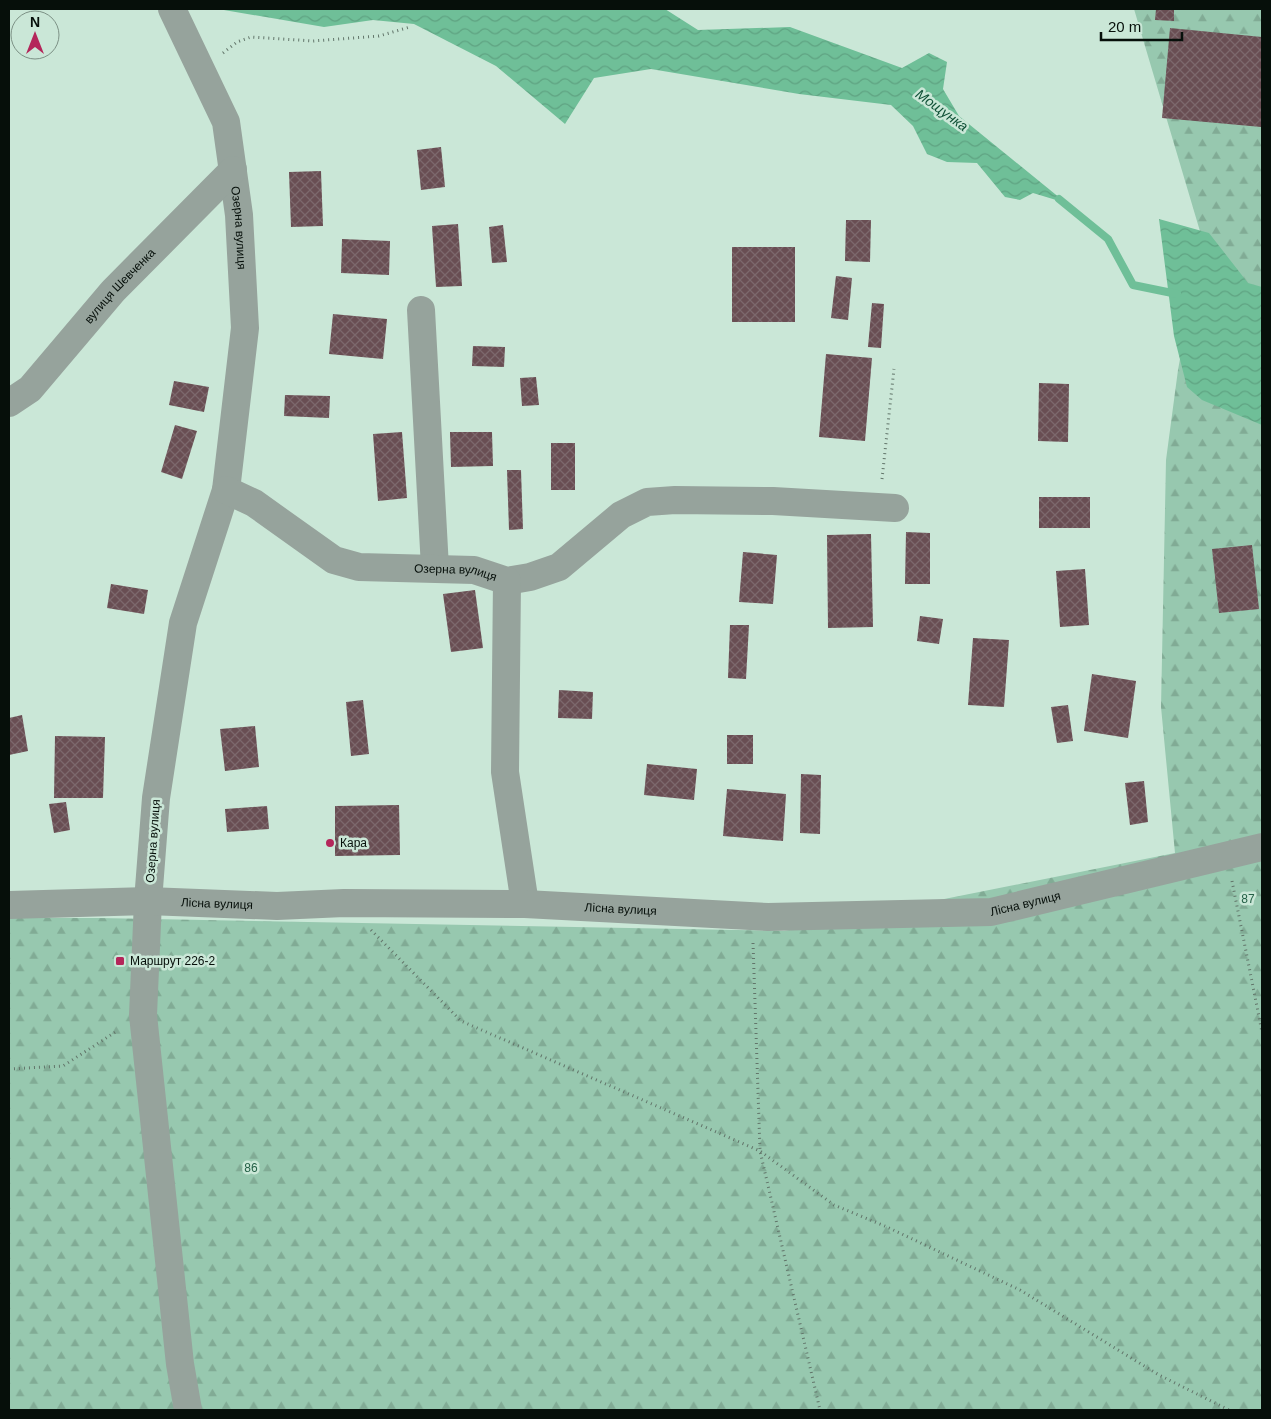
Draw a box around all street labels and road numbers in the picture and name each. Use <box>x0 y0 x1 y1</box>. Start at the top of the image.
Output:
street label: Озерна вулиця <box>228 185 249 270</box>
street label: вулиця Шевченка <box>81 245 158 326</box>
street label: Озерна вулиця <box>414 561 499 584</box>
street label: Озерна вулиця <box>143 799 163 883</box>
street label: Лісна вулиця <box>989 889 1062 919</box>
street label: Лісна вулиця <box>181 895 253 912</box>
street label: Лісна вулиця <box>584 900 657 918</box>

